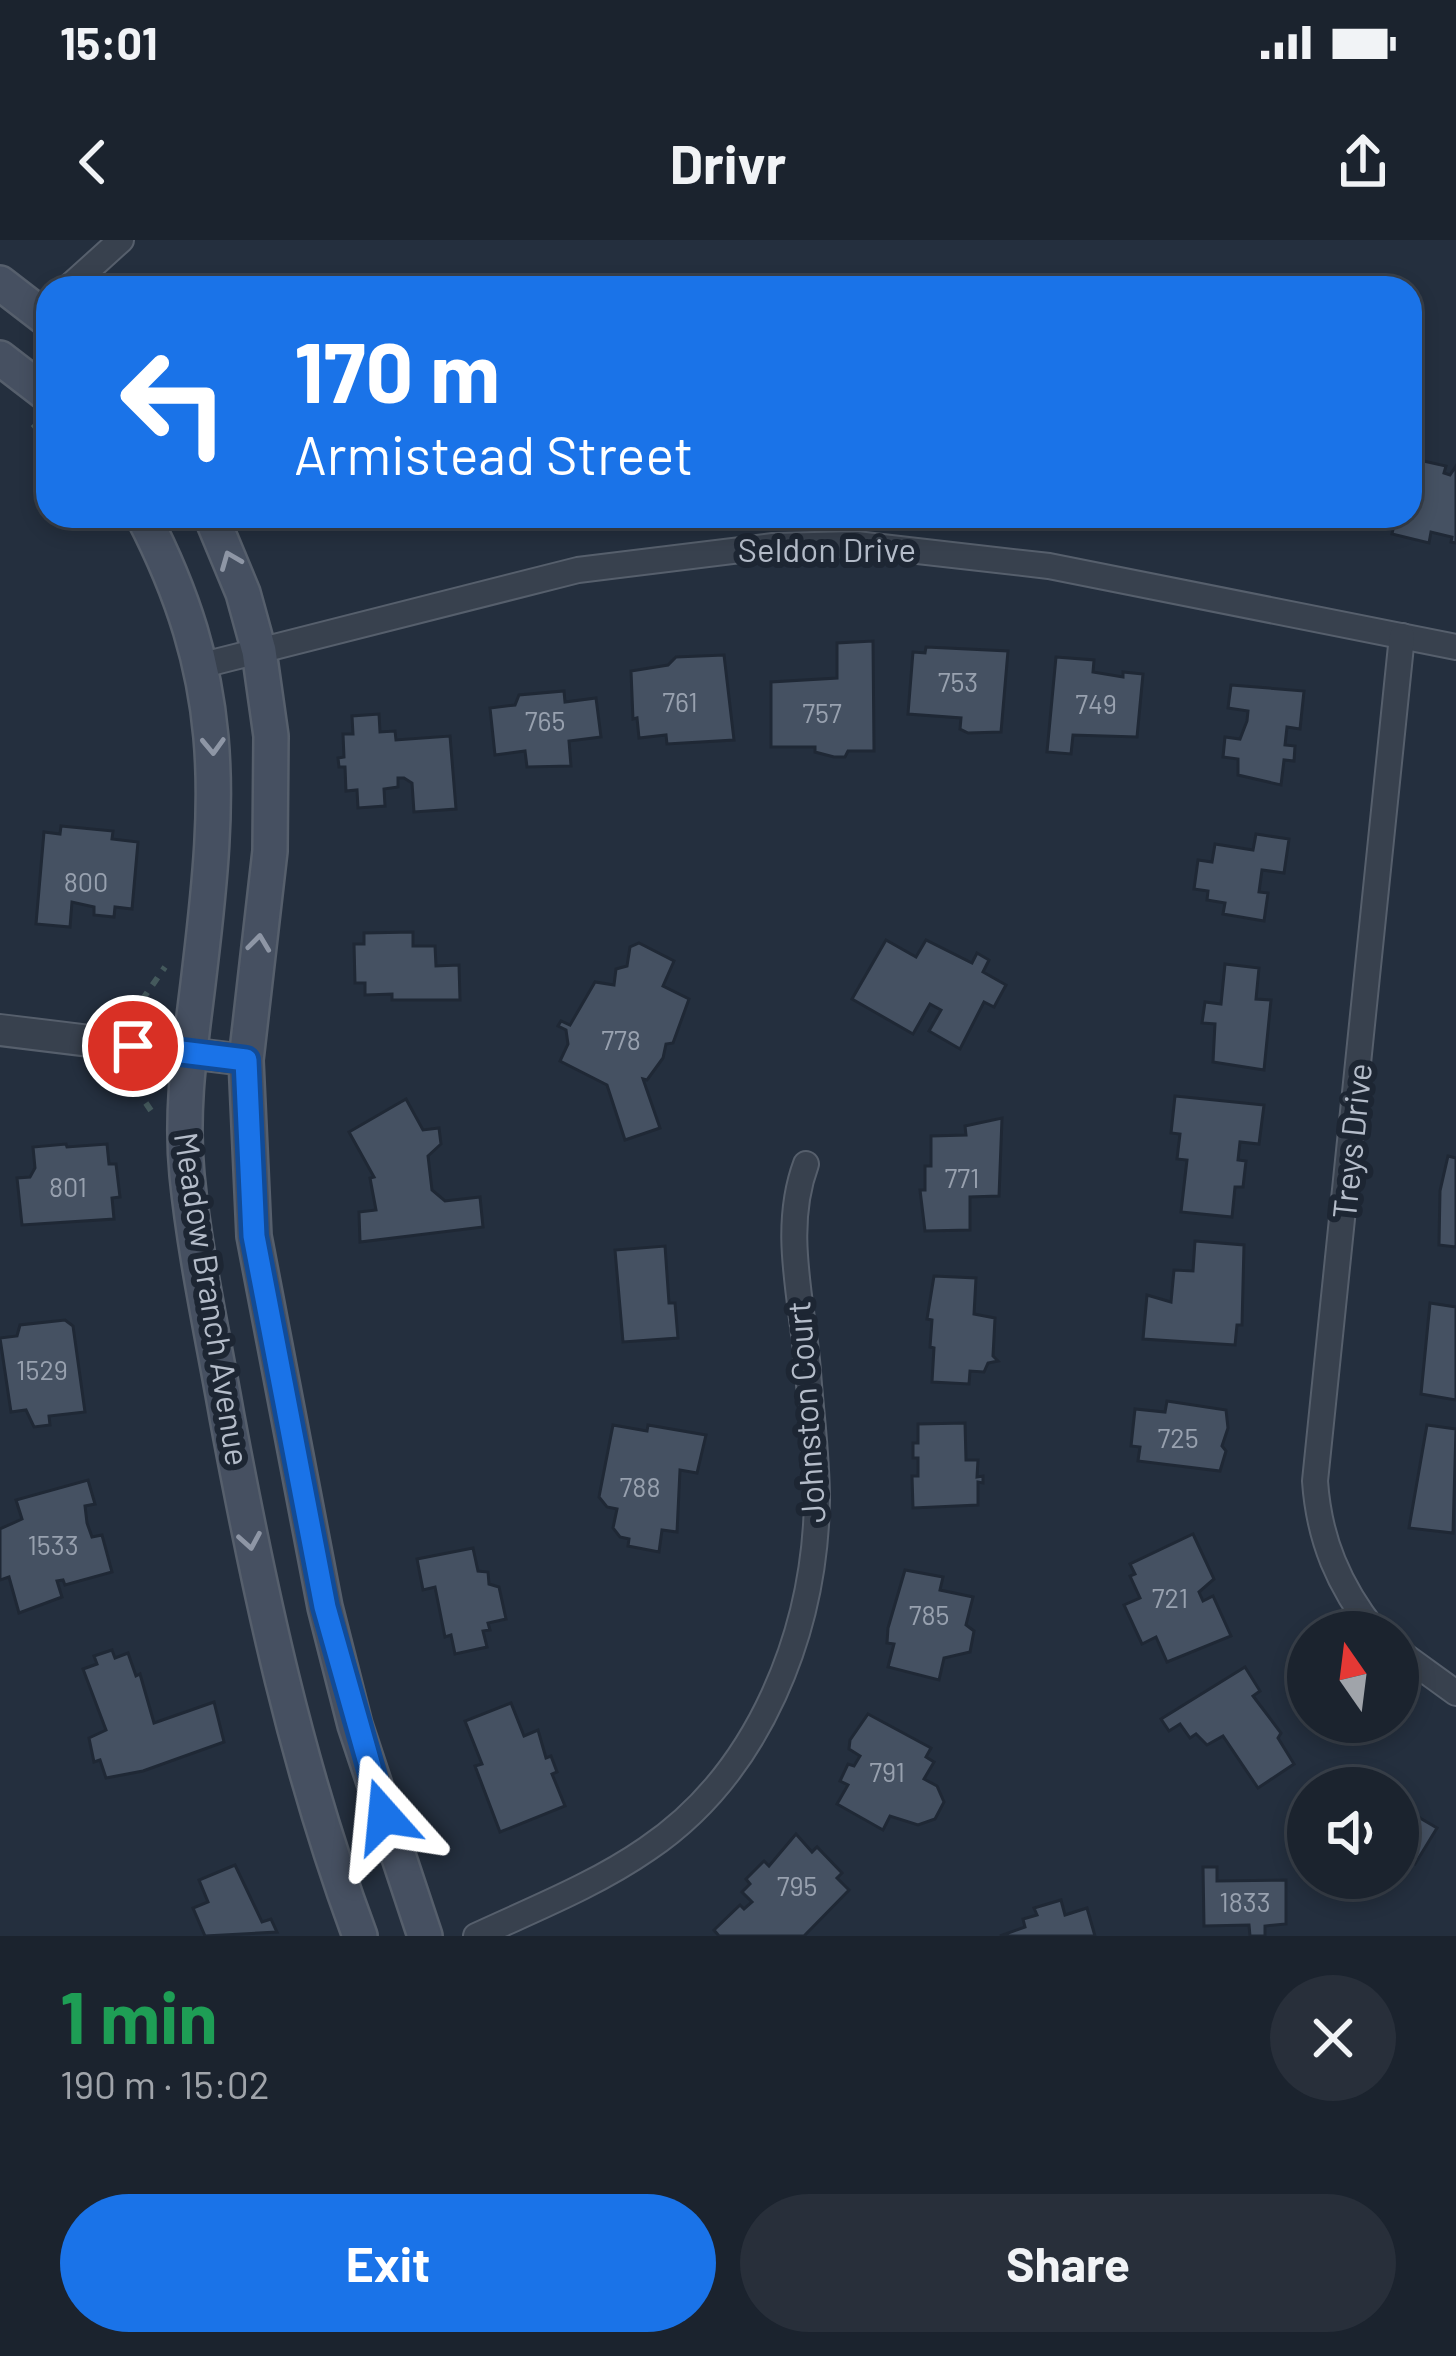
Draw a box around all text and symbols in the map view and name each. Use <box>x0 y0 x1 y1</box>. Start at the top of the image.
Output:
text: 15:01 <box>60 15 158 69</box>
icon: back <box>60 129 126 195</box>
icon: share <box>1330 129 1396 195</box>
text: Drivr <box>670 130 786 195</box>
text: 170 m <box>294 319 500 420</box>
icon: left <box>96 324 252 480</box>
text: Armistead Street <box>294 421 693 486</box>
street label: Seldon Drive <box>738 529 916 569</box>
one-way arrow <box>220 550 244 571</box>
house number: 753 <box>938 665 978 697</box>
house number: 761 <box>662 685 698 717</box>
house number: 749 <box>1075 687 1117 719</box>
house number: 757 <box>802 696 842 728</box>
house number: 765 <box>525 704 565 736</box>
one-way arrow <box>199 737 225 756</box>
house number: 800 <box>64 865 108 897</box>
one-way arrow <box>246 934 272 953</box>
pin <box>82 995 184 1097</box>
icon: arrive <box>100 1013 166 1079</box>
house number: 778 <box>601 1023 641 1055</box>
street label: Treys Drive <box>1323 1061 1379 1221</box>
street label: Meadow Branch Avenue <box>167 1129 259 1468</box>
house number: 771 <box>944 1161 980 1193</box>
house number: 801 <box>49 1170 87 1202</box>
street label: Johnston Court <box>777 1300 833 1524</box>
house number: 1529 <box>16 1353 68 1385</box>
house number: 725 <box>1157 1421 1199 1453</box>
house number: 788 <box>620 1470 660 1502</box>
house number: 1533 <box>27 1528 79 1560</box>
one-way arrow <box>236 1531 262 1551</box>
house number: 721 <box>1152 1581 1188 1613</box>
house number: 785 <box>909 1598 949 1630</box>
north arrow <box>1287 1611 1419 1743</box>
map controls <box>1287 1611 1419 1899</box>
position arrow <box>321 1753 447 1879</box>
house number: 791 <box>869 1755 905 1787</box>
button: sound <box>1287 1767 1419 1899</box>
house number: 795 <box>777 1869 817 1901</box>
house number: 1833 <box>1219 1885 1271 1917</box>
text: 1 min <box>60 1972 218 2058</box>
button: close <box>1270 1975 1396 2101</box>
text: 190 m · 15:02 <box>60 2060 270 2107</box>
button: Exit <box>60 2194 716 2332</box>
button: Share <box>740 2194 1396 2332</box>

